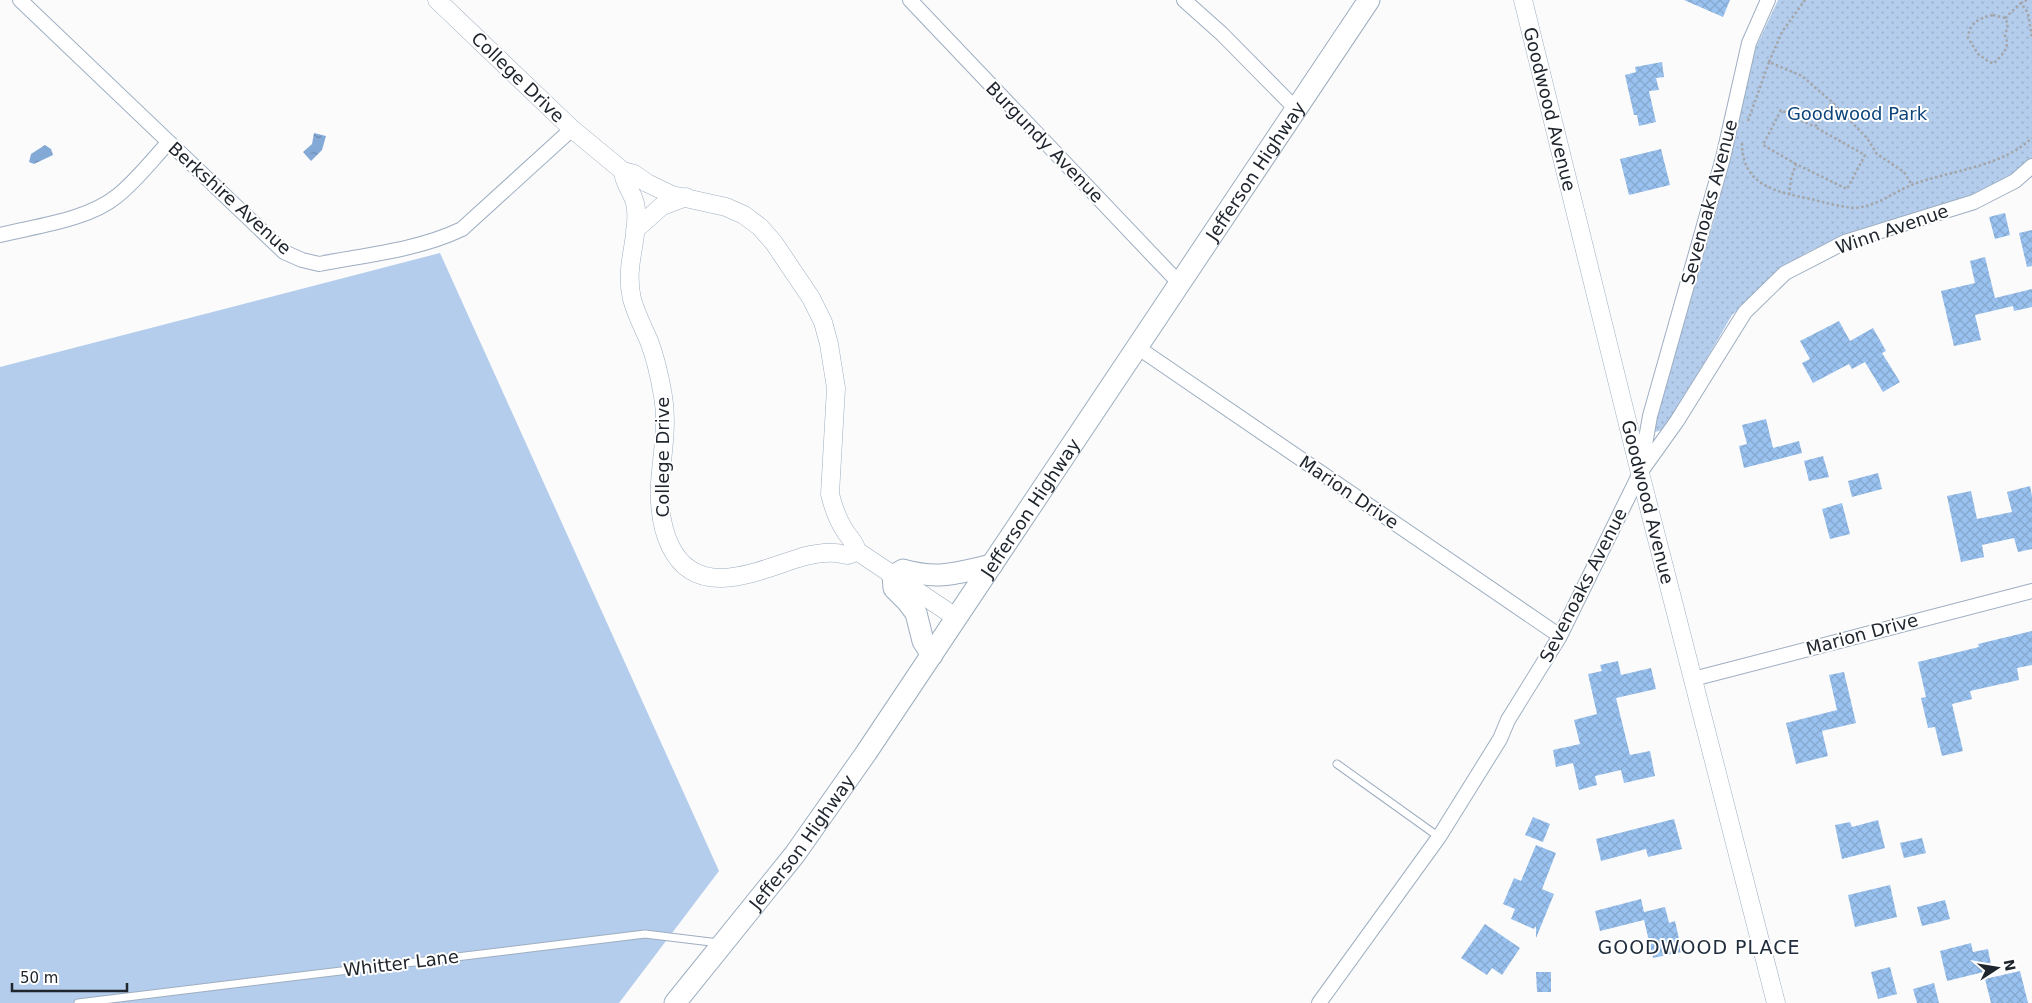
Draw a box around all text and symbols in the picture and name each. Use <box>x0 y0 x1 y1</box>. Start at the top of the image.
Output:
street label: Goodwood Avenue <box>1519 25 1581 193</box>
street label: College Drive <box>467 27 569 127</box>
street label: Burgundy Avenue <box>982 77 1108 207</box>
street label: Jefferson Highway <box>1200 97 1309 245</box>
park label: Goodwood Park <box>1787 103 1928 124</box>
street label: Sevenoaks Avenue <box>1677 117 1741 287</box>
street label: Berkshire Avenue <box>164 137 296 259</box>
street label: Winn Avenue <box>1833 200 1951 258</box>
street label: College Drive <box>652 397 673 517</box>
street label: Goodwood Avenue <box>1617 418 1679 586</box>
street label: Jefferson Highway <box>976 434 1084 582</box>
street label: Marion Drive <box>1295 451 1403 533</box>
street label: Sevenoaks Avenue <box>1535 504 1631 666</box>
street label: Marion Drive <box>1804 609 1920 659</box>
street label: Jefferson Highway <box>744 770 858 914</box>
district label: GOODWOOD PLACE <box>1597 936 1801 958</box>
north arrow <box>1972 943 2022 993</box>
street label: Whitter Lane <box>342 946 460 980</box>
text: N <box>2001 958 2019 973</box>
scale bar <box>12 960 128 992</box>
text: 50 m <box>20 969 58 987</box>

